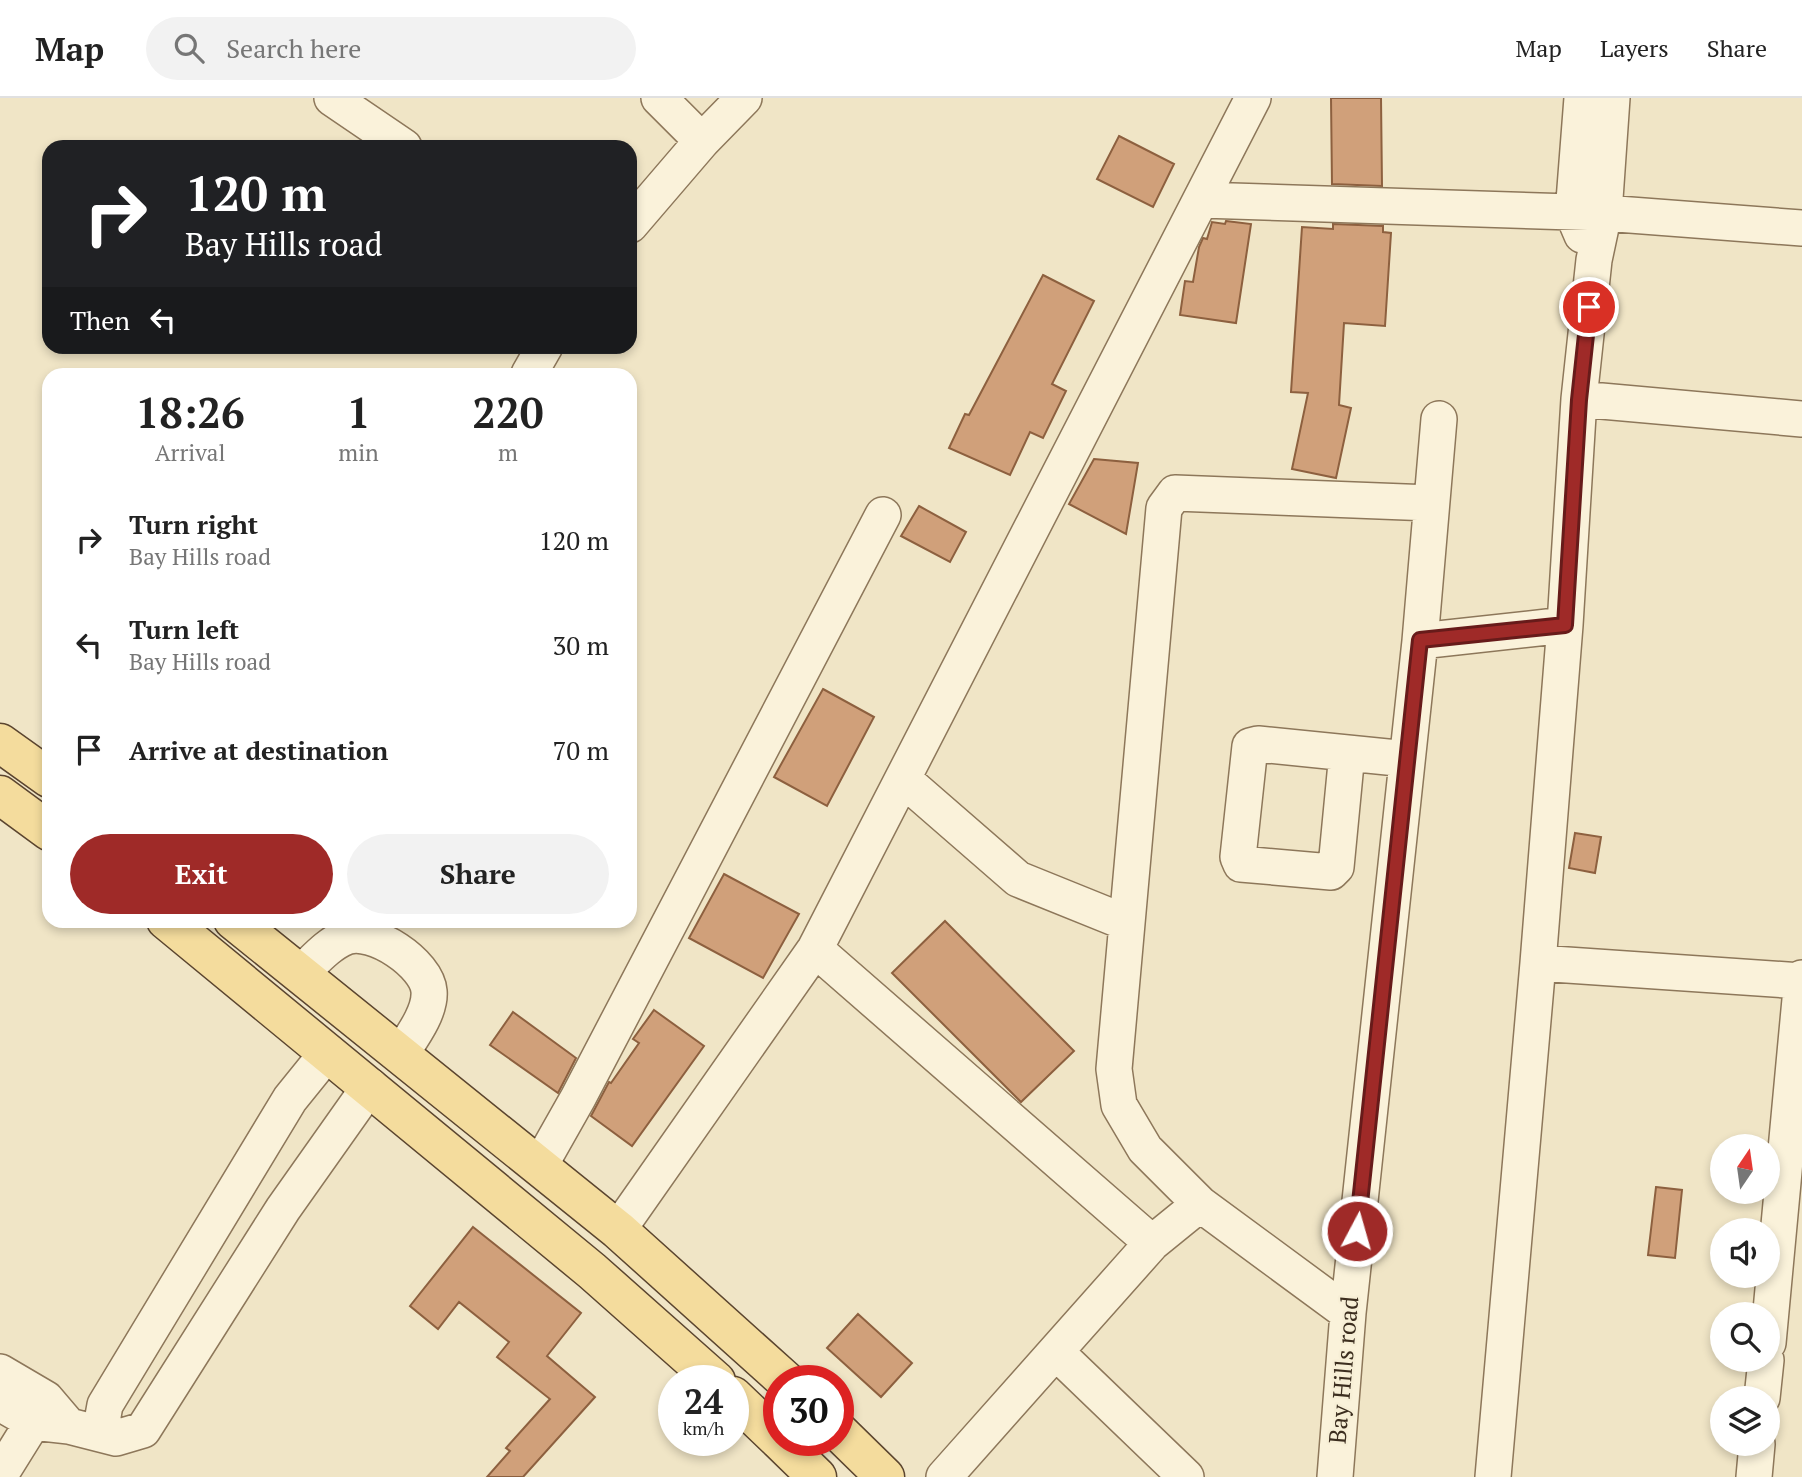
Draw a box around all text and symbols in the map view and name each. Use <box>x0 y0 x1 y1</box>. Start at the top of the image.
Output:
search box <box>146 17 636 80</box>
text: Map <box>35 27 104 70</box>
icon: search <box>170 29 208 67</box>
text: Search here <box>226 31 361 65</box>
text: Map <box>1515 32 1562 64</box>
text: Layers <box>1600 32 1669 64</box>
text: Share <box>1707 32 1767 64</box>
text: 120 m <box>185 160 327 225</box>
icon: right <box>70 168 161 259</box>
text: Bay Hills road <box>185 223 383 265</box>
pin <box>1559 277 1619 337</box>
icon: arrive <box>1570 288 1608 326</box>
icon: left <box>144 301 182 339</box>
text: Then <box>70 303 130 337</box>
text: 18:26 <box>136 384 245 440</box>
text: 1 <box>347 384 370 440</box>
text: 220 <box>472 384 543 440</box>
text: Arrival <box>155 437 225 468</box>
text: min <box>338 437 379 468</box>
text: m <box>498 437 518 468</box>
text: Turn right <box>129 507 258 541</box>
icon: right <box>70 521 108 559</box>
text: 120 m <box>539 523 609 557</box>
text: Bay Hills road <box>129 541 271 572</box>
text: Turn left <box>129 612 239 646</box>
icon: left <box>70 626 108 664</box>
text: 30 m <box>553 628 609 662</box>
text: Bay Hills road <box>129 646 271 677</box>
icon: arrive <box>70 731 108 769</box>
text: Arrive at destination <box>129 733 388 767</box>
text: 70 m <box>553 733 609 767</box>
button: Exit <box>70 834 333 914</box>
button: Share <box>347 834 609 914</box>
north arrow <box>1710 1134 1780 1204</box>
map controls <box>1710 1134 1780 1456</box>
position arrow <box>1320 1194 1394 1268</box>
button: sound <box>1710 1218 1780 1288</box>
street label: Bay Hills road <box>1321 1295 1365 1445</box>
button: search <box>1710 1302 1780 1372</box>
speed limit sign: 30 <box>763 1365 854 1456</box>
text: 24 <box>684 1378 723 1424</box>
button: layers <box>1710 1386 1780 1456</box>
text: km/h <box>683 1416 724 1440</box>

